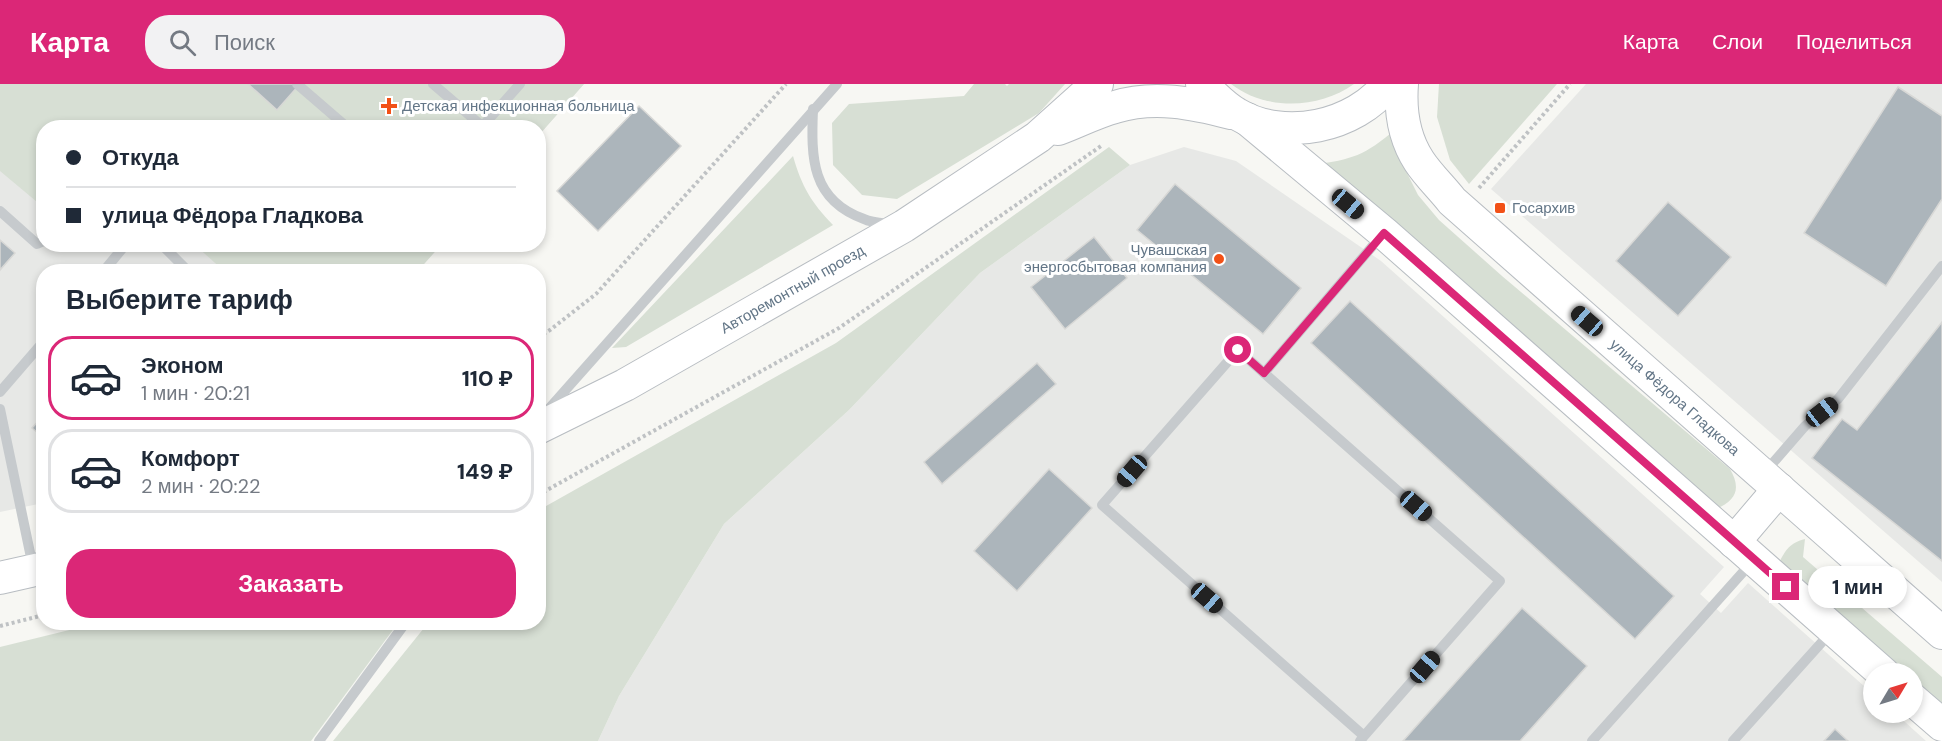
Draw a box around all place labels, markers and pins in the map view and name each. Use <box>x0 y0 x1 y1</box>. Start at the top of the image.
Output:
place label: Детская инфекционная больница <box>402 96 635 116</box>
marker: Детская инфекционная больница <box>380 97 398 115</box>
place label: Госархив <box>1512 198 1575 218</box>
marker: Госархив <box>1493 201 1507 215</box>
place label: Чувашская энергосбытовая компания <box>1024 240 1207 277</box>
marker: Чувашская энергосбытовая компания <box>1212 252 1226 266</box>

